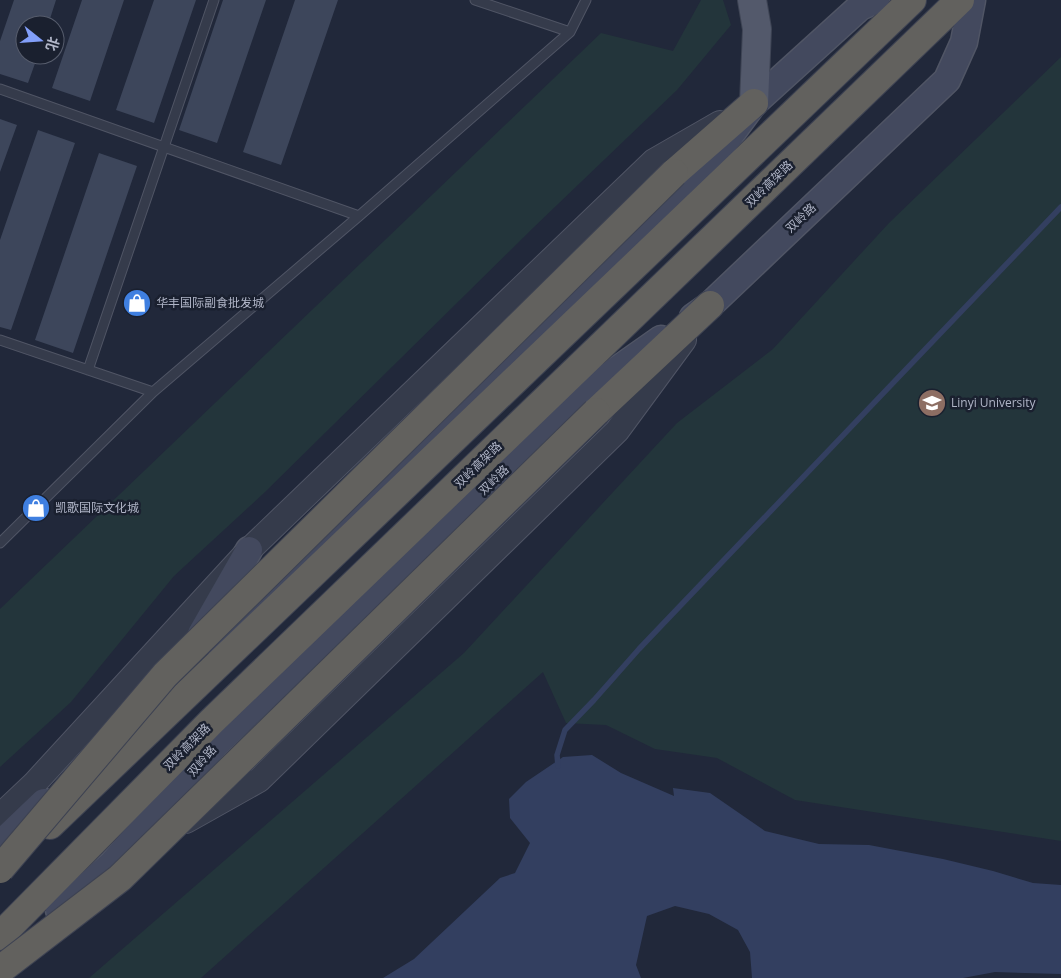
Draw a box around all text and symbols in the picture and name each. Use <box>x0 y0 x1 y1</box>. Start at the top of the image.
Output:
north arrow <box>15 15 65 65</box>
text: 北 <box>42 34 64 53</box>
street label: 双岭高架路 <box>741 157 796 211</box>
street label: 双岭路 <box>782 199 820 236</box>
shop icon: 华丰国际副食批发城 <box>122 288 152 318</box>
place label: 华丰国际副食批发城 <box>156 294 264 311</box>
school or university icon: Linyi University <box>917 388 947 418</box>
place label: Linyi University <box>951 394 1037 411</box>
street label: 双岭高架路 <box>450 438 505 492</box>
street label: 双岭路 <box>475 461 513 498</box>
shop icon: 凯歌国际文化城 <box>21 493 51 523</box>
place label: 凯歌国际文化城 <box>55 499 139 516</box>
street label: 双岭高架路 <box>159 719 214 774</box>
street label: 双岭路 <box>183 742 220 780</box>

